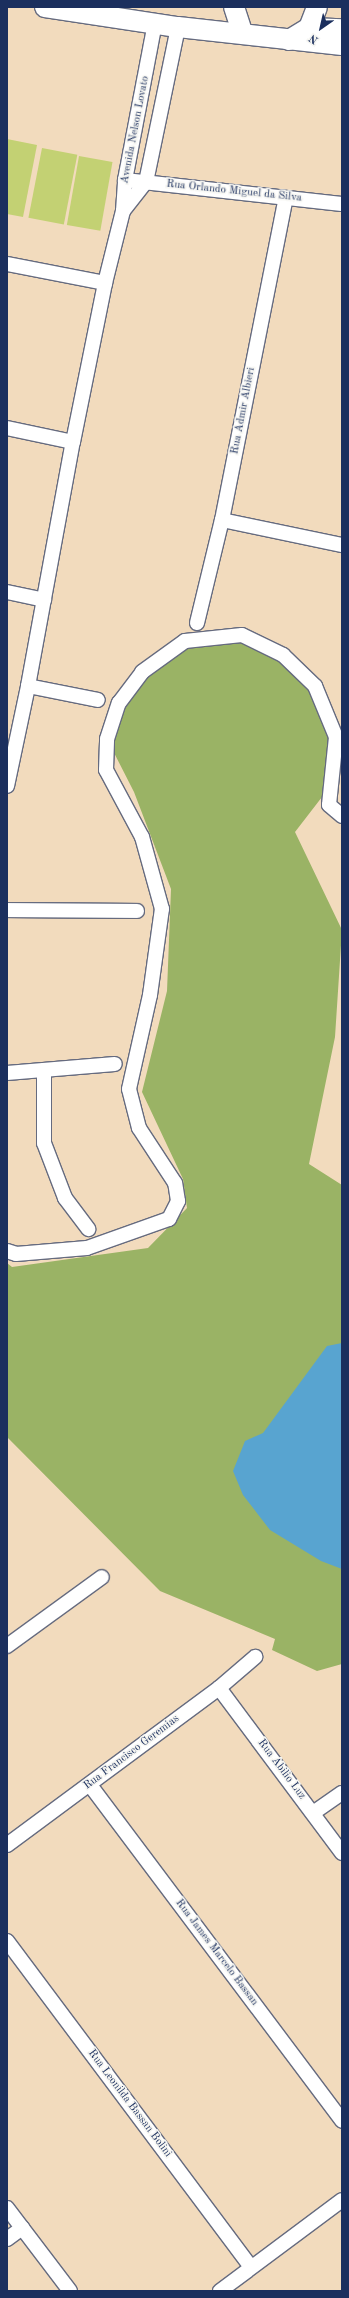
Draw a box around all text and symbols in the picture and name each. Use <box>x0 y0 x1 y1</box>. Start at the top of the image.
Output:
north arrow <box>301 8 341 48</box>
text: N <box>307 31 321 45</box>
street label: Avenida Nelson Lovato <box>119 75 153 185</box>
street label: Rua Orlando Miguel da Silva <box>166 178 302 206</box>
street label: Rua Admir Albieri <box>229 366 259 456</box>
street label: Rua Francisco Geremias <box>82 1713 182 1793</box>
street label: Rua Abilio Luz <box>254 1737 308 1803</box>
street label: Rua James Marcelo Bassan <box>172 1897 260 2009</box>
street label: Rua Leonilda Bassan Bolini <box>84 2048 174 2160</box>

